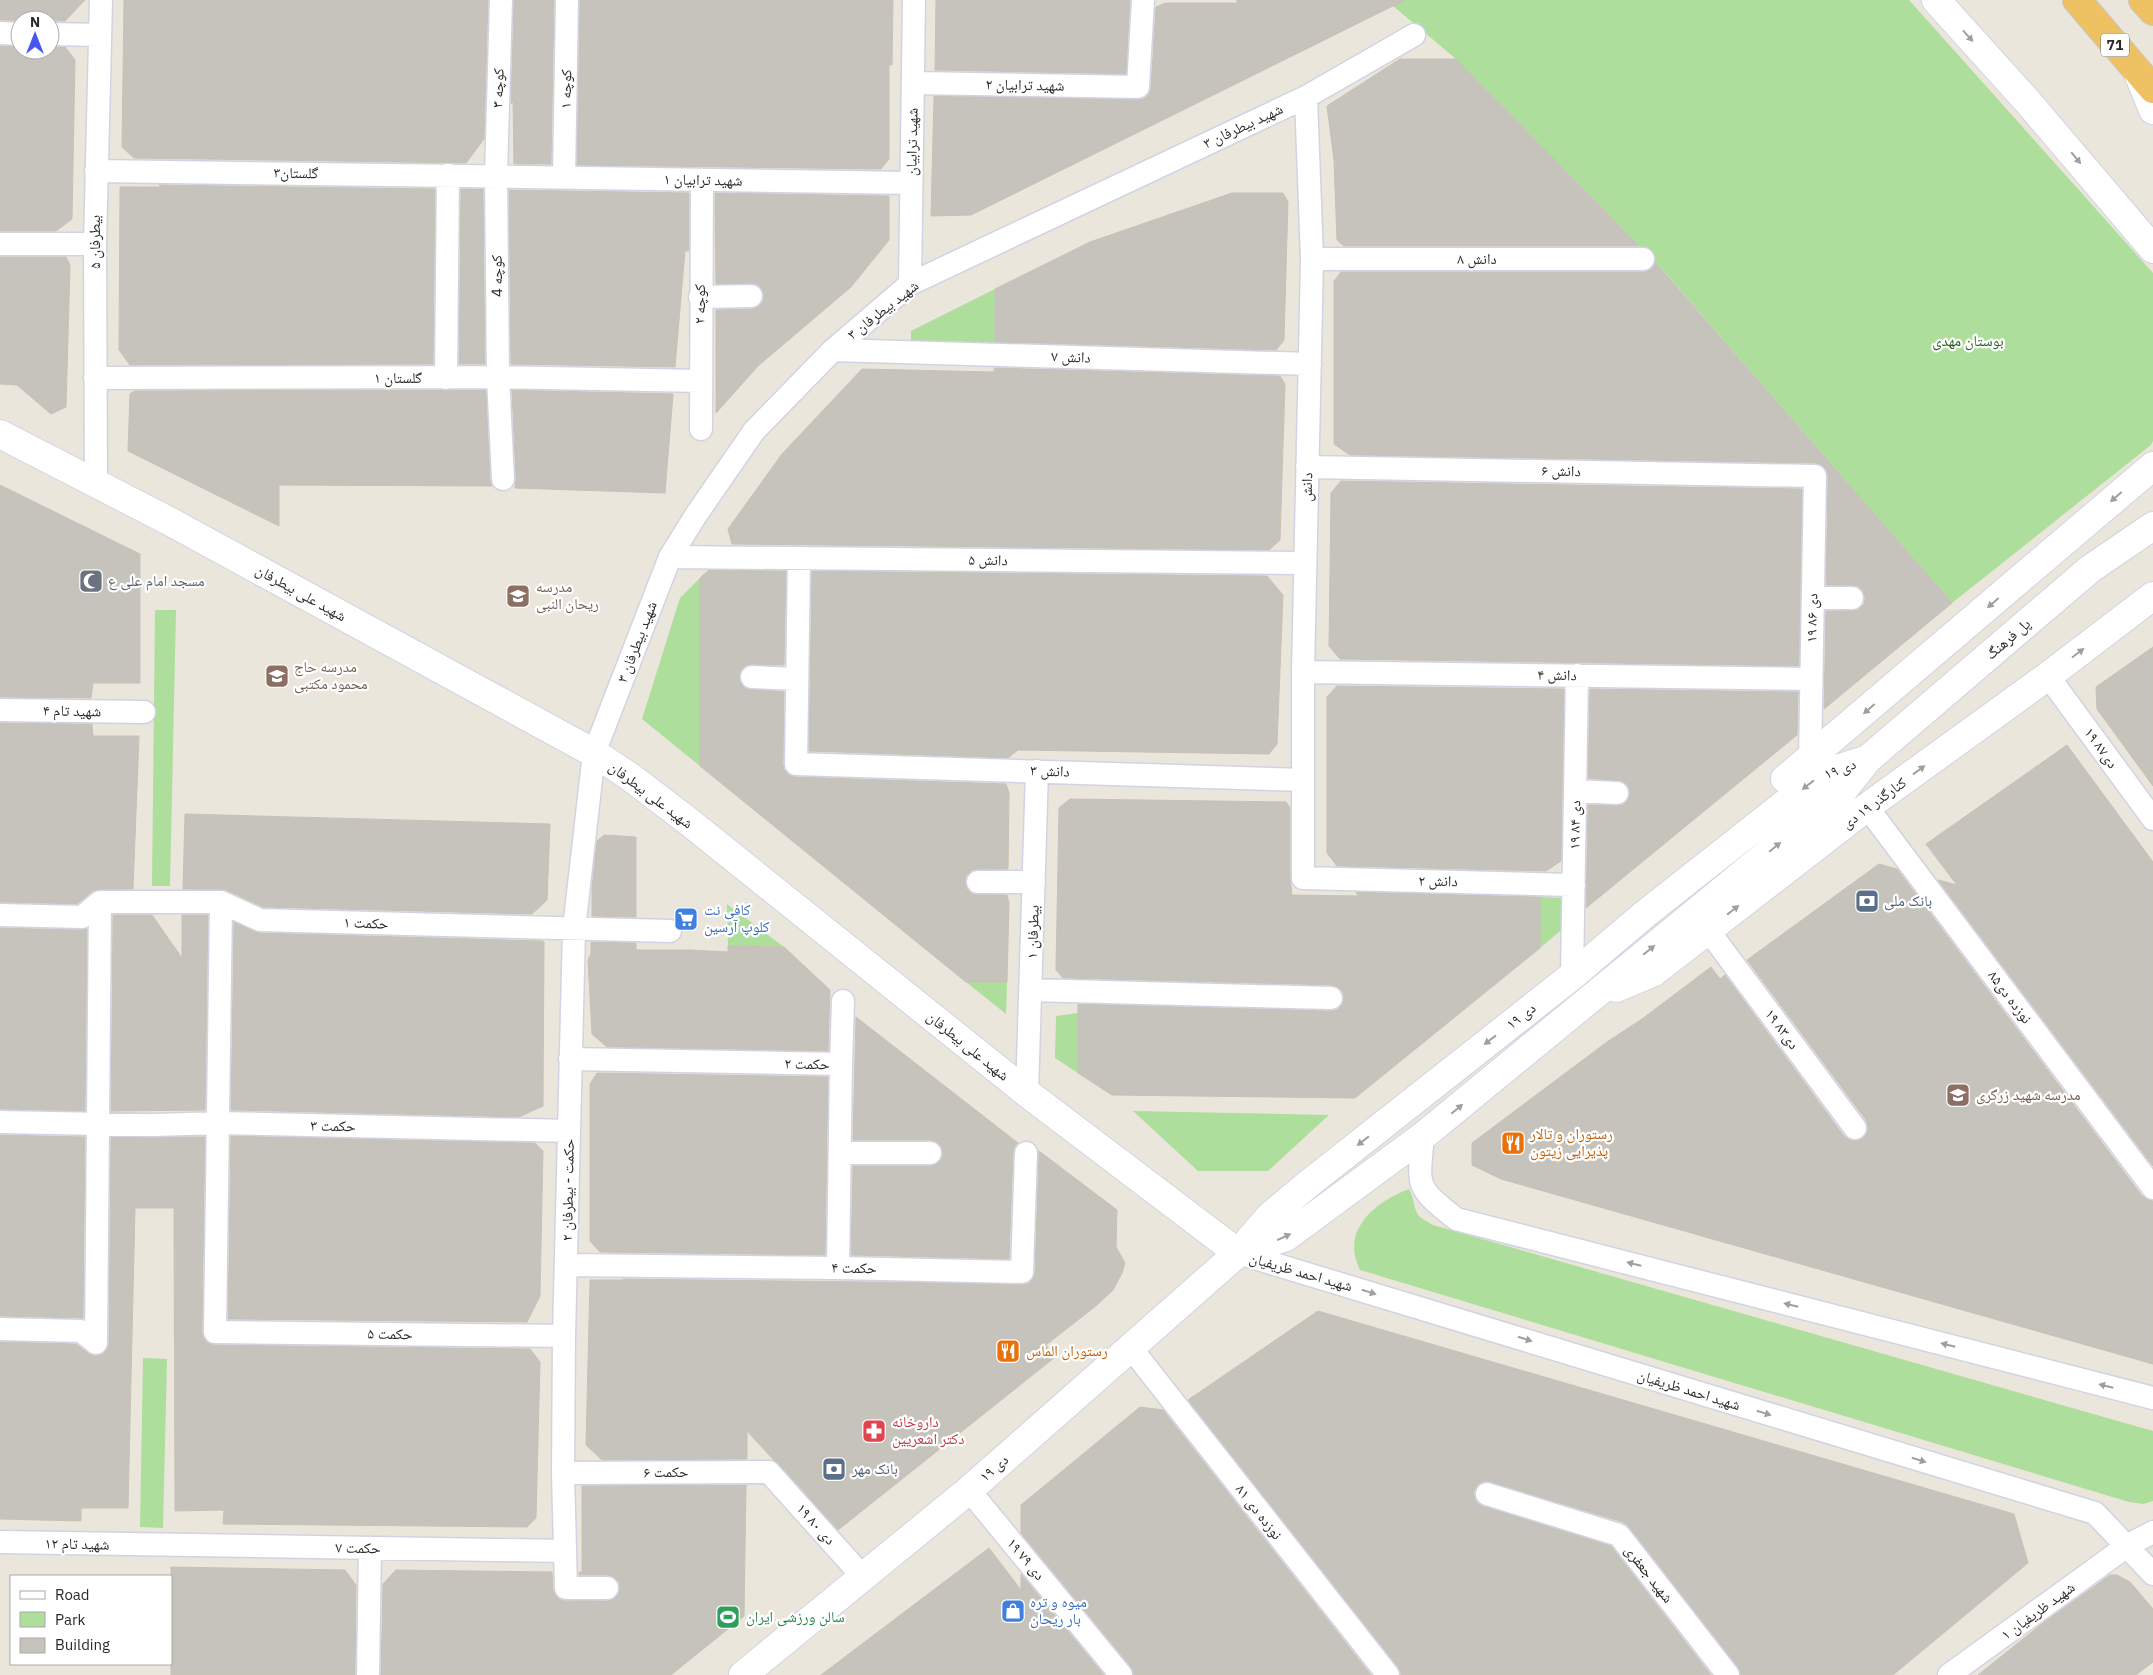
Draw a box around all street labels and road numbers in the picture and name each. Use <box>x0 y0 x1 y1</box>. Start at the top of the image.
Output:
road number: 71 <box>2101 34 2129 56</box>
street label: کوچه ۳ <box>487 68 508 108</box>
street label: کوچه ۱ <box>556 69 575 109</box>
street label: شهید ترابیان ۲ <box>985 74 1065 96</box>
street label: شهید بیطرفان ۳ <box>1200 99 1286 153</box>
street label: شهید ترابیان <box>901 107 923 176</box>
street label: گلستان۳ <box>274 163 319 183</box>
street label: شهید ترابیان ۱ <box>663 169 743 191</box>
street label: بیطرفان ۵ <box>85 215 105 269</box>
street label: دانش ۸ <box>1457 249 1497 269</box>
street label: کوچه 4 <box>487 255 506 297</box>
street label: شهید بیطرفان ۳ <box>843 276 923 344</box>
street label: کوچه ۲ <box>690 284 709 324</box>
street label: دانش ۷ <box>1051 346 1091 368</box>
street label: گلستان ۱ <box>374 368 422 388</box>
street label: ۶ دانش <box>1541 461 1581 481</box>
street label: دانش <box>1297 472 1317 502</box>
street label: دانش ۵ <box>968 550 1008 570</box>
street label: شهید علی بیطرفان <box>252 560 350 626</box>
street label: ۱۹ دی ۸۶ <box>1802 593 1822 643</box>
street label: شهید بیطرفان ۳ <box>612 598 662 686</box>
street label: پل فرهنگ <box>1981 614 2035 664</box>
street label: دانش ۴ <box>1537 665 1577 685</box>
street label: شهید تام ۴ <box>43 700 101 722</box>
street label: ۱۹ دی۸۷ <box>2079 724 2123 772</box>
street label: ۱۹ دی <box>1821 754 1859 784</box>
street label: شهید علی بیطرفان <box>605 757 697 833</box>
street label: دانش ۳ <box>1030 760 1070 782</box>
street label: کنارگذر ۱۹ دی <box>1838 773 1910 833</box>
street label: ۱۹ دی ۸۴ <box>1565 800 1585 850</box>
street label: ۲ دانش <box>1418 871 1458 891</box>
street label: بیطرفان ۱ <box>1022 905 1044 959</box>
street label: حکمت ۱ <box>343 912 389 933</box>
street label: نوزده دی۸۵ <box>1983 966 2037 1028</box>
street label: ۱۹ دی <box>1502 998 1540 1034</box>
street label: ۱۹ دی۸۳ <box>1760 1005 1804 1053</box>
street label: شهید علی بیطرفان <box>923 1007 1013 1086</box>
street label: حکمت ۲ <box>784 1054 830 1073</box>
street label: حکمت ۳ <box>310 1116 356 1135</box>
street label: حکمت - بیطرفان ۲ <box>557 1138 579 1241</box>
street label: شهید احمد ظریفیان <box>1247 1248 1355 1296</box>
street label: حکمت ۴ <box>831 1258 877 1277</box>
street label: حکمت ۵ <box>367 1324 413 1343</box>
street label: شهید احمد ظریفیان <box>1635 1365 1743 1415</box>
street label: ۱۹ دی <box>975 1450 1013 1486</box>
street label: حکمت ۶ <box>643 1462 689 1481</box>
street label: نوزده دی ۸۱ <box>1231 1480 1287 1544</box>
street label: ۱۹ دی ۸۰ <box>792 1499 840 1549</box>
street label: شهید تام ۱۲ <box>44 1533 110 1555</box>
street label: ۱۹ دی ۷۹ <box>1002 1534 1050 1584</box>
street label: حکمت ۷ <box>335 1538 381 1557</box>
street label: شهید جعفری <box>1620 1541 1678 1607</box>
street label: شهید ظریفیان ۱ <box>1997 1577 2079 1645</box>

